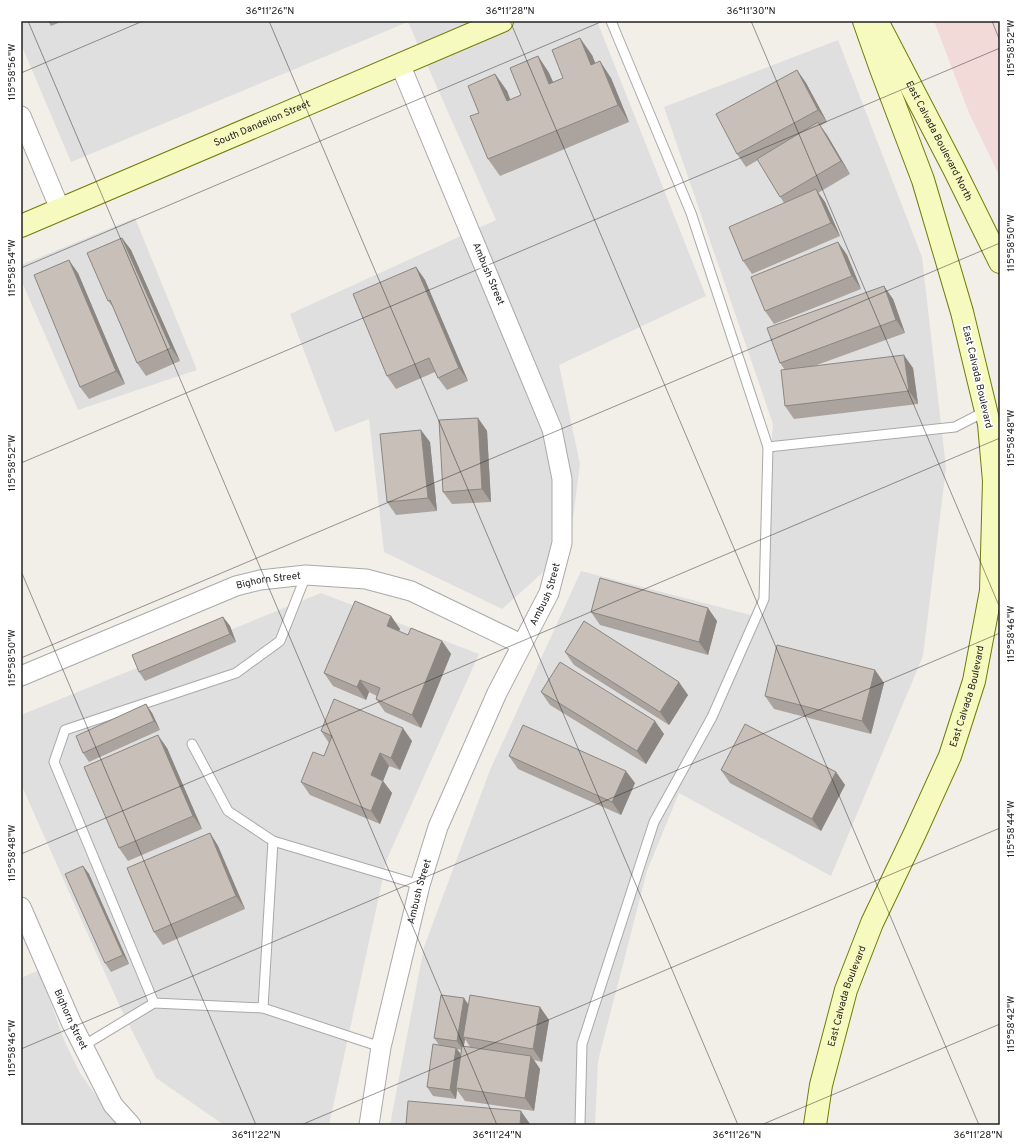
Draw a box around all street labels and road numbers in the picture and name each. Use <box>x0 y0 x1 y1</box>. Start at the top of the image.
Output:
street label: East Calvada Boulevard North <box>903 79 975 203</box>
street label: South Dandelion Street <box>212 97 312 150</box>
street label: Ambush Street <box>469 241 507 307</box>
street label: East Calvada Boulevard <box>959 324 995 430</box>
street label: Ambush Street <box>527 561 563 628</box>
street label: Bighorn Street <box>235 569 302 592</box>
street label: East Calvada Boulevard <box>947 644 987 749</box>
street label: Ambush Street <box>404 857 434 925</box>
street label: East Calvada Boulevard <box>825 944 869 1048</box>
street label: Bighorn Street <box>51 987 91 1052</box>

